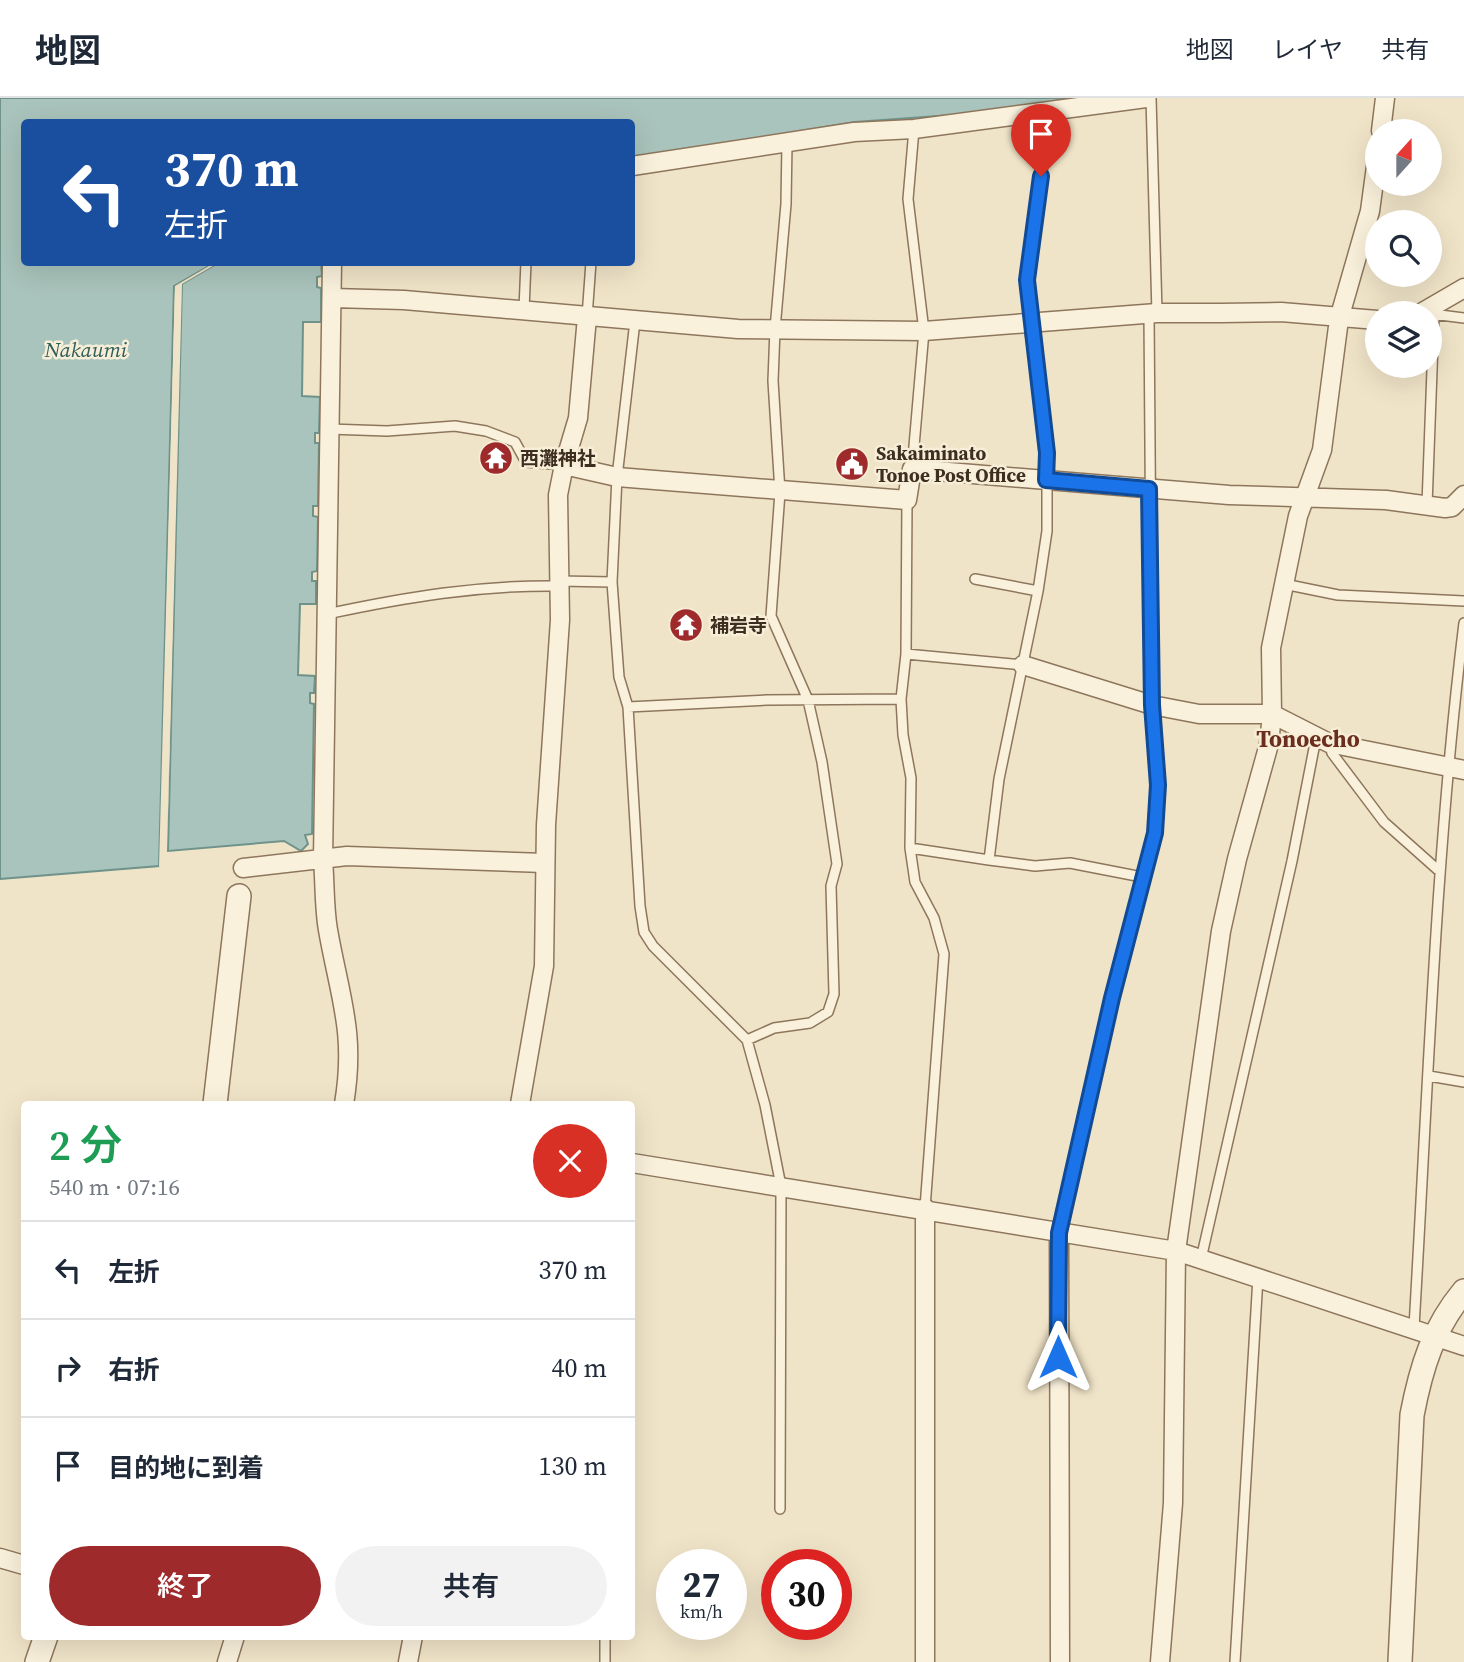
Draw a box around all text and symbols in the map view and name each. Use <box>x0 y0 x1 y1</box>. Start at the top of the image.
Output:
text: 地図 <box>35 28 101 73</box>
text: 地図 <box>1186 33 1234 66</box>
text: レイヤ <box>1272 33 1343 66</box>
text: 共有 <box>1381 33 1429 66</box>
pin <box>1011 104 1071 176</box>
icon: arrive <box>1022 115 1060 153</box>
north arrow <box>1365 119 1442 196</box>
map controls <box>1365 119 1442 378</box>
text: 370 m <box>164 135 299 202</box>
icon: left <box>49 147 140 238</box>
text: 左折 <box>164 203 228 247</box>
button: search <box>1365 210 1442 287</box>
button: layers <box>1365 301 1442 378</box>
water label: Nakaumi <box>44 335 128 364</box>
temple icon: 西灘神社 <box>477 439 515 477</box>
place label: Sakaiminato Tonoe Post Office <box>876 440 1026 488</box>
place label: 西灘神社 <box>520 445 596 471</box>
public building icon: Sakaiminato Tonoe Post Office <box>833 445 871 483</box>
temple icon: 補岩寺 <box>667 606 705 644</box>
place label: 補岩寺 <box>710 612 767 638</box>
district label: Tonoecho <box>1256 723 1360 755</box>
text: 2 分 <box>49 1116 122 1174</box>
button: close <box>533 1124 607 1198</box>
text: 540 m · 07:16 <box>49 1171 180 1203</box>
icon: left <box>49 1251 87 1289</box>
text: 370 m <box>539 1252 607 1288</box>
text: 左折 <box>108 1254 160 1290</box>
position arrow <box>1021 1320 1095 1394</box>
icon: right <box>49 1349 87 1387</box>
text: 40 m <box>552 1350 607 1386</box>
text: 右折 <box>108 1352 160 1388</box>
icon: arrive <box>49 1447 87 1485</box>
text: 130 m <box>539 1448 607 1484</box>
text: 目的地に到着 <box>108 1450 264 1486</box>
button: 終了 <box>49 1546 321 1626</box>
button: 共有 <box>335 1546 607 1626</box>
speed limit sign: 30 <box>761 1549 852 1640</box>
text: 27 <box>683 1561 720 1609</box>
text: km/h <box>680 1599 723 1624</box>

